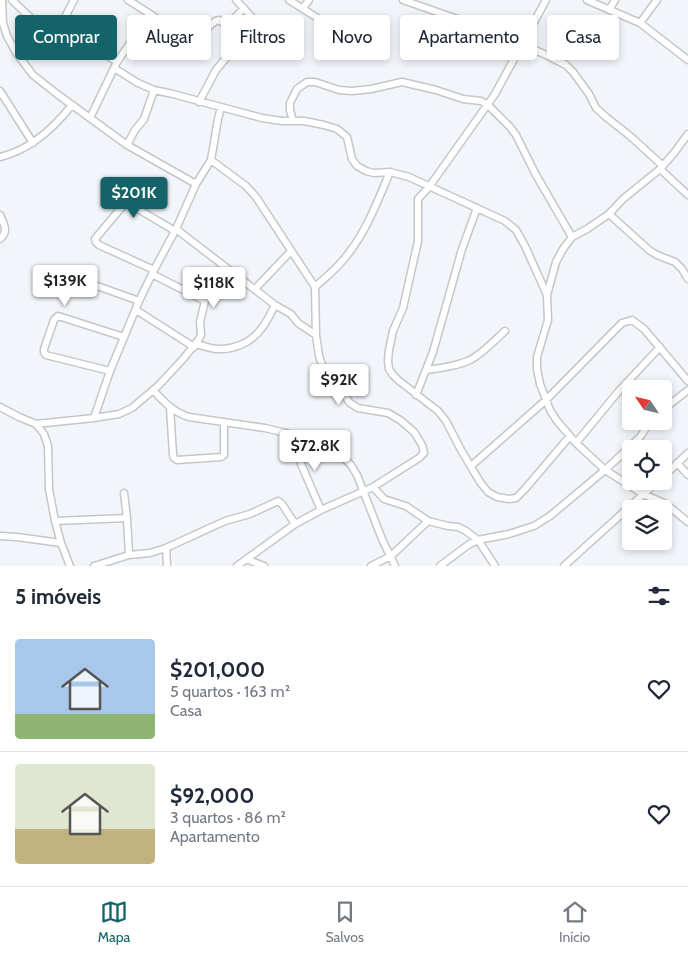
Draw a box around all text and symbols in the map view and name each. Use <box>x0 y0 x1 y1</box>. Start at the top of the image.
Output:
chip: Comprar <box>15 15 117 60</box>
chip: Alugar <box>127 15 211 60</box>
chip: Filtros <box>221 15 304 60</box>
chip: Novo <box>314 15 390 60</box>
chip: Apartamento <box>400 15 537 60</box>
chip: Casa <box>547 15 619 60</box>
pin: $201K <box>99 176 169 219</box>
text: $201K <box>112 183 156 202</box>
pin: $139K <box>30 264 100 307</box>
pin: $118K <box>179 266 249 309</box>
text: $139K <box>44 271 86 290</box>
text: $118K <box>194 273 234 292</box>
pin: $92K <box>309 364 369 406</box>
text: $92K <box>321 370 357 389</box>
north arrow <box>622 380 672 430</box>
map controls <box>622 380 672 550</box>
pin: $72.8K <box>274 430 356 472</box>
text: $72.8K <box>290 436 340 455</box>
button: locate <box>622 440 672 490</box>
button: layers <box>622 500 672 550</box>
icon: filters <box>645 582 673 610</box>
text: 5 imóveis <box>15 584 101 609</box>
text: $201,000 <box>170 657 265 682</box>
icon: home <box>55 659 115 719</box>
icon: heart <box>645 675 673 703</box>
text: 5 quartos · 163 m² <box>170 682 290 701</box>
text: Casa <box>170 701 202 720</box>
text: $92,000 <box>170 783 254 808</box>
icon: home <box>55 784 115 844</box>
icon: heart <box>645 800 673 828</box>
text: 3 quartos · 86 m² <box>170 808 286 827</box>
text: Apartamento <box>170 827 260 846</box>
tab: Mapa <box>98 898 130 946</box>
tab: Salvos <box>325 898 364 946</box>
tab: Início <box>559 898 590 946</box>

